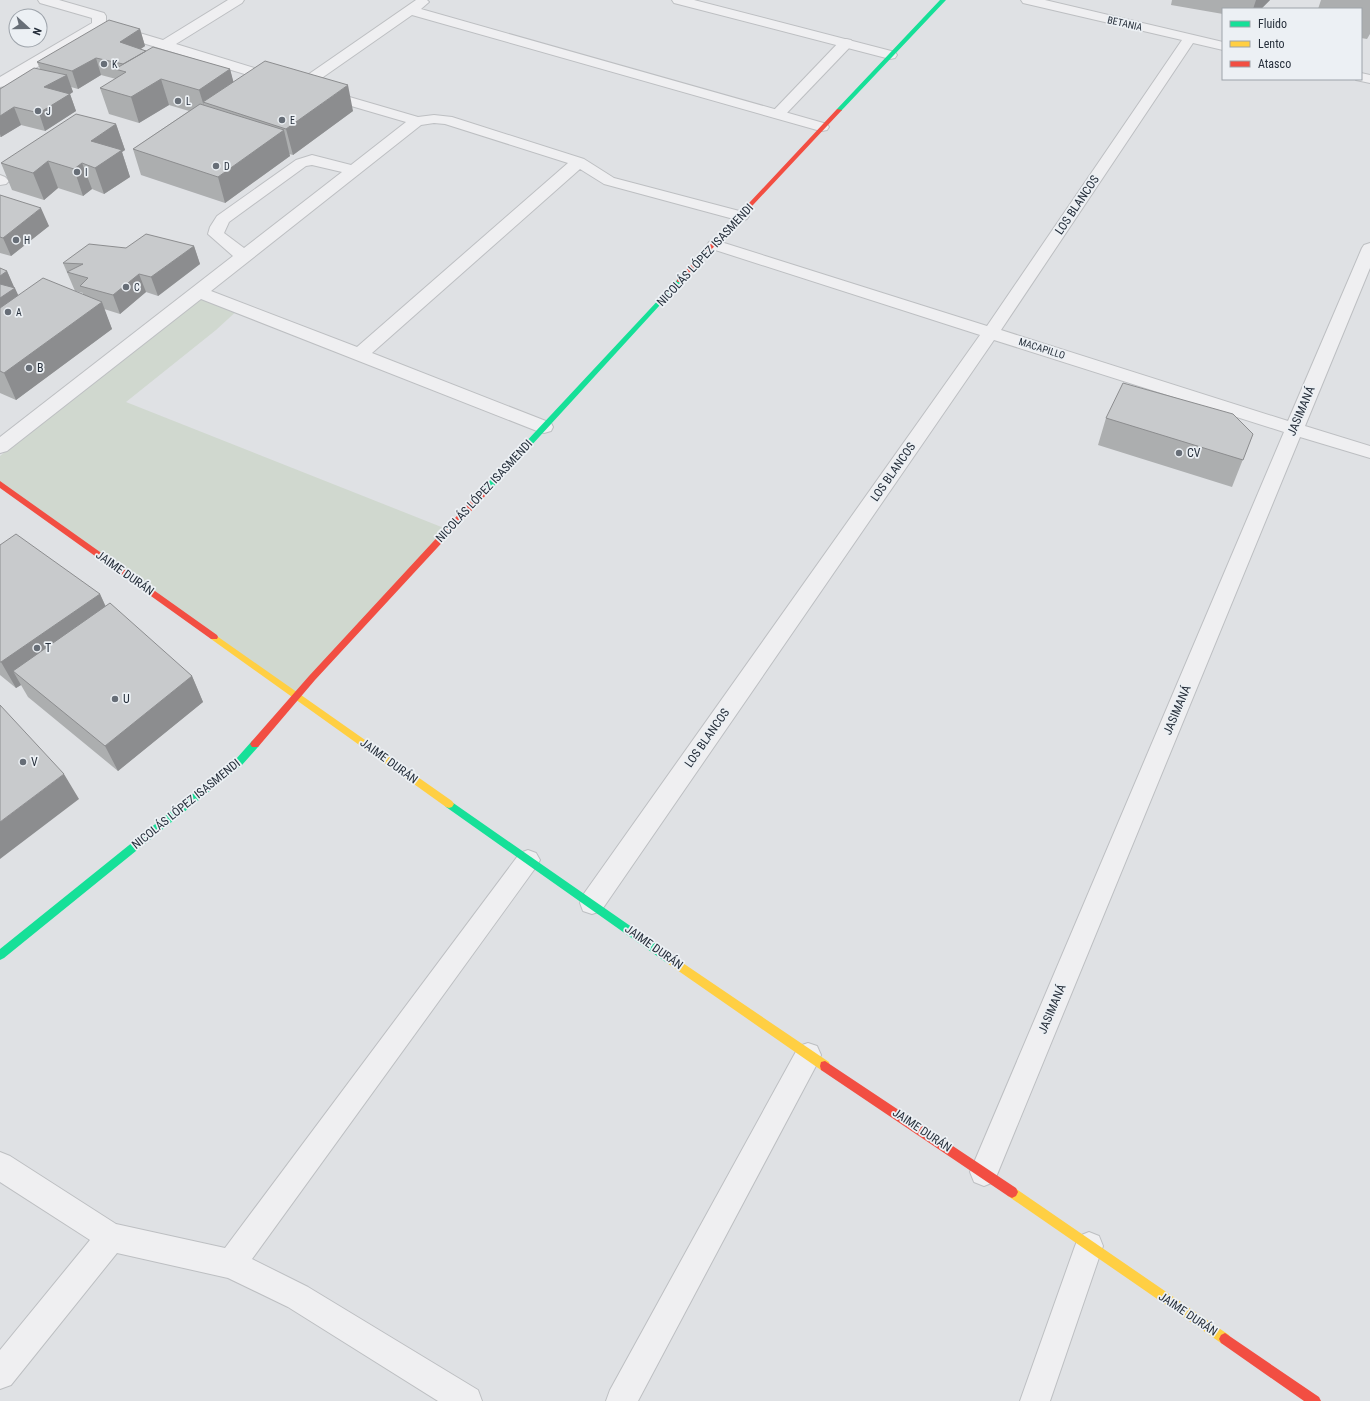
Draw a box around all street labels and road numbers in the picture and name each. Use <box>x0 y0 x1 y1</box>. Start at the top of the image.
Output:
street label: BETANIA <box>1106 14 1144 33</box>
street label: LOS BLANCOS <box>1052 173 1102 237</box>
street label: NICOLÁS LÓPEZ ISASMENDI <box>653 200 756 309</box>
street label: MACAPILLO <box>1017 336 1066 361</box>
street label: JASIMANÁ <box>1283 384 1318 438</box>
street label: NICOLÁS LÓPEZ ISASMENDI <box>432 436 535 545</box>
street label: LOS BLANCOS <box>868 440 918 504</box>
street label: JAIME DURÁN <box>93 547 157 598</box>
street label: JASIMANÁ <box>1159 683 1194 737</box>
street label: LOS BLANCOS <box>682 706 732 770</box>
street label: JAIME DURÁN <box>358 735 421 787</box>
street label: NICOLÁS LÓPEZ ISASMENDI <box>128 755 243 852</box>
street label: JAIME DURÁN <box>622 921 686 972</box>
street label: JASIMANÁ <box>1034 982 1069 1036</box>
street label: JAIME DURÁN <box>890 1104 955 1155</box>
street label: JAIME DURÁN <box>1156 1288 1221 1339</box>

